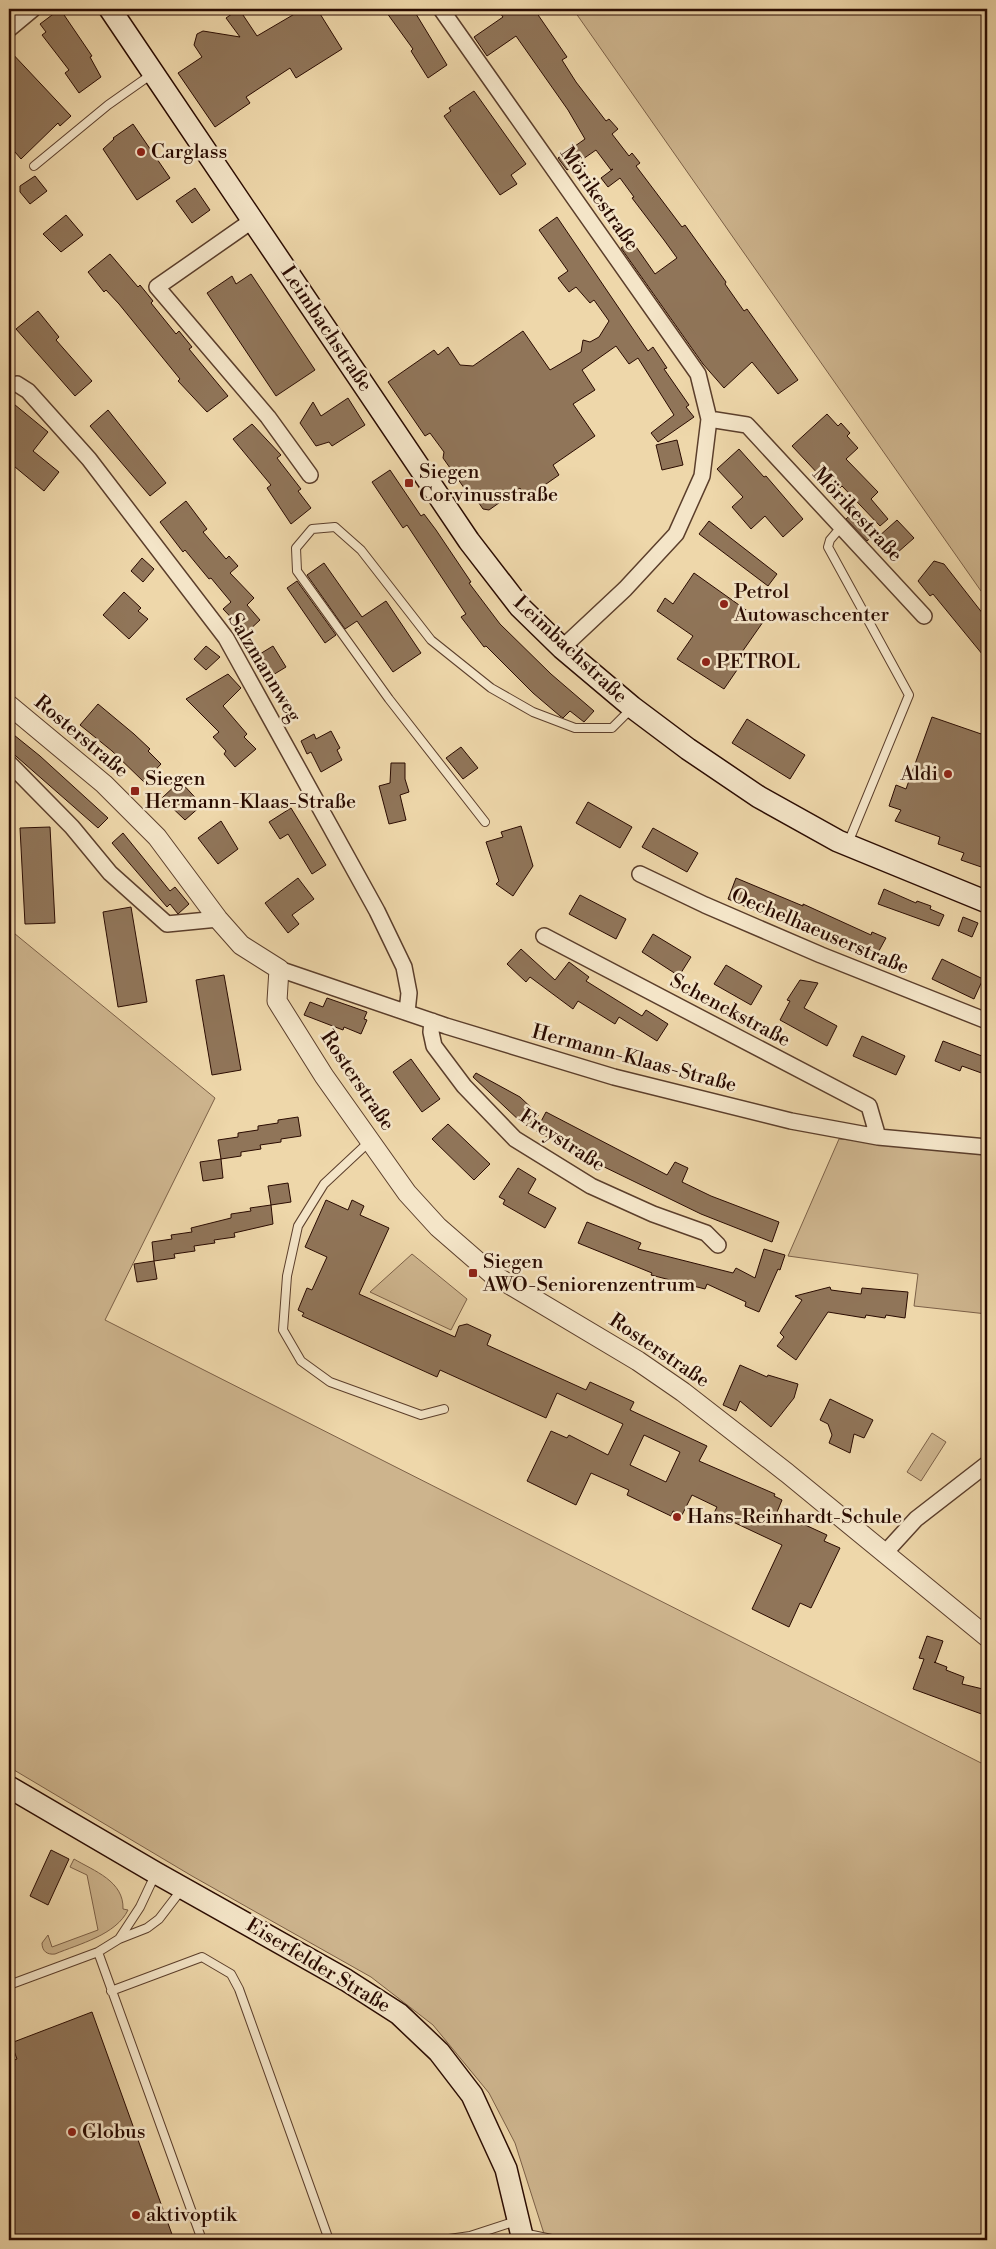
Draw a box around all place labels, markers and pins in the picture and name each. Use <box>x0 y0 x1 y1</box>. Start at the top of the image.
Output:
place label: Carglass <box>151 140 227 165</box>
marker: Carglass <box>135 146 147 158</box>
place label: Siegen Corvinusstraße <box>419 460 558 508</box>
marker: Siegen Corvinusstraße <box>403 477 415 489</box>
place label: Petrol Autowaschcenter <box>733 580 889 628</box>
marker: Petrol Autowaschcenter <box>718 598 730 610</box>
place label: PETROL <box>716 650 800 675</box>
marker: PETROL <box>700 656 712 668</box>
place label: Aldi <box>899 762 938 787</box>
place label: Siegen Hermann-Klaas-Straße <box>145 767 356 815</box>
marker: Aldi <box>942 768 954 780</box>
marker: Siegen Hermann-Klaas-Straße <box>129 785 141 797</box>
place label: Siegen AWO-Seniorenzentrum <box>482 1250 696 1298</box>
marker: Siegen AWO-Seniorenzentrum <box>467 1267 479 1279</box>
place label: Hans-Reinhardt-Schule <box>687 1505 902 1530</box>
marker: Hans-Reinhardt-Schule <box>671 1511 683 1523</box>
place label: Globus <box>82 2120 145 2145</box>
marker: Globus <box>66 2126 78 2138</box>
place label: aktivoptik <box>146 2203 238 2228</box>
marker: aktivoptik <box>130 2209 142 2221</box>

